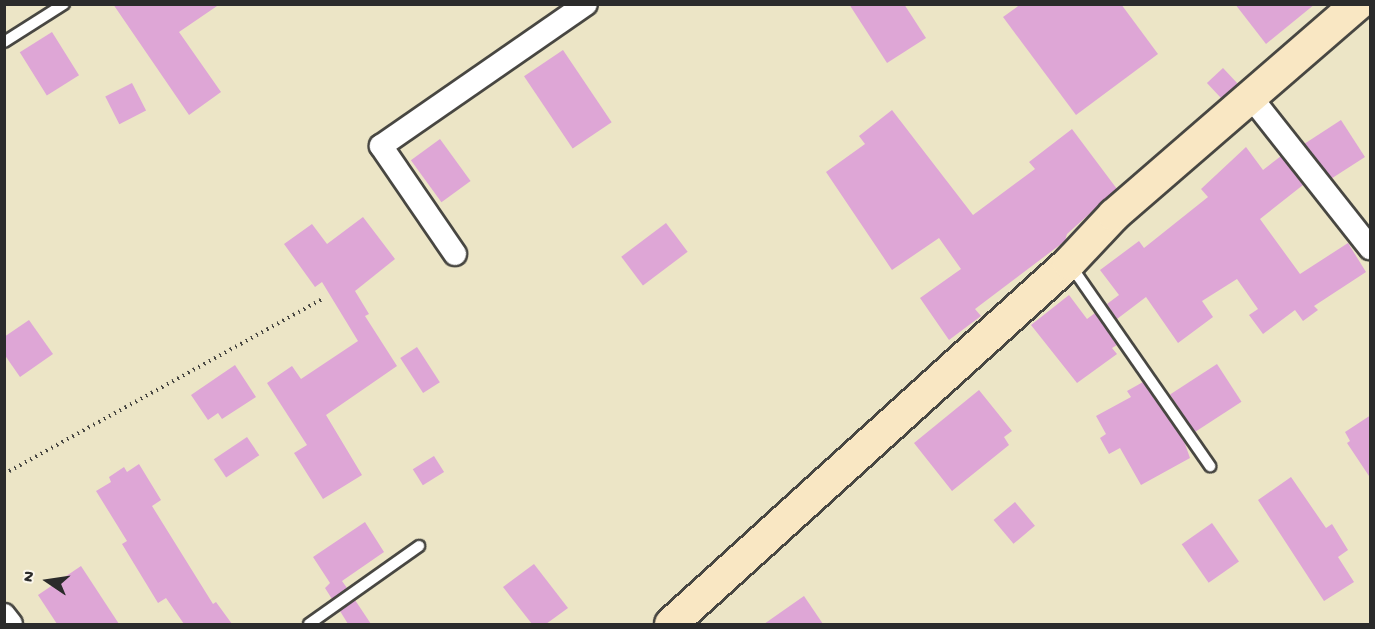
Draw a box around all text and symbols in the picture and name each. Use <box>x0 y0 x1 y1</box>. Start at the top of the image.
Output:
north arrow <box>18 551 78 611</box>
text: N <box>20 570 40 584</box>

